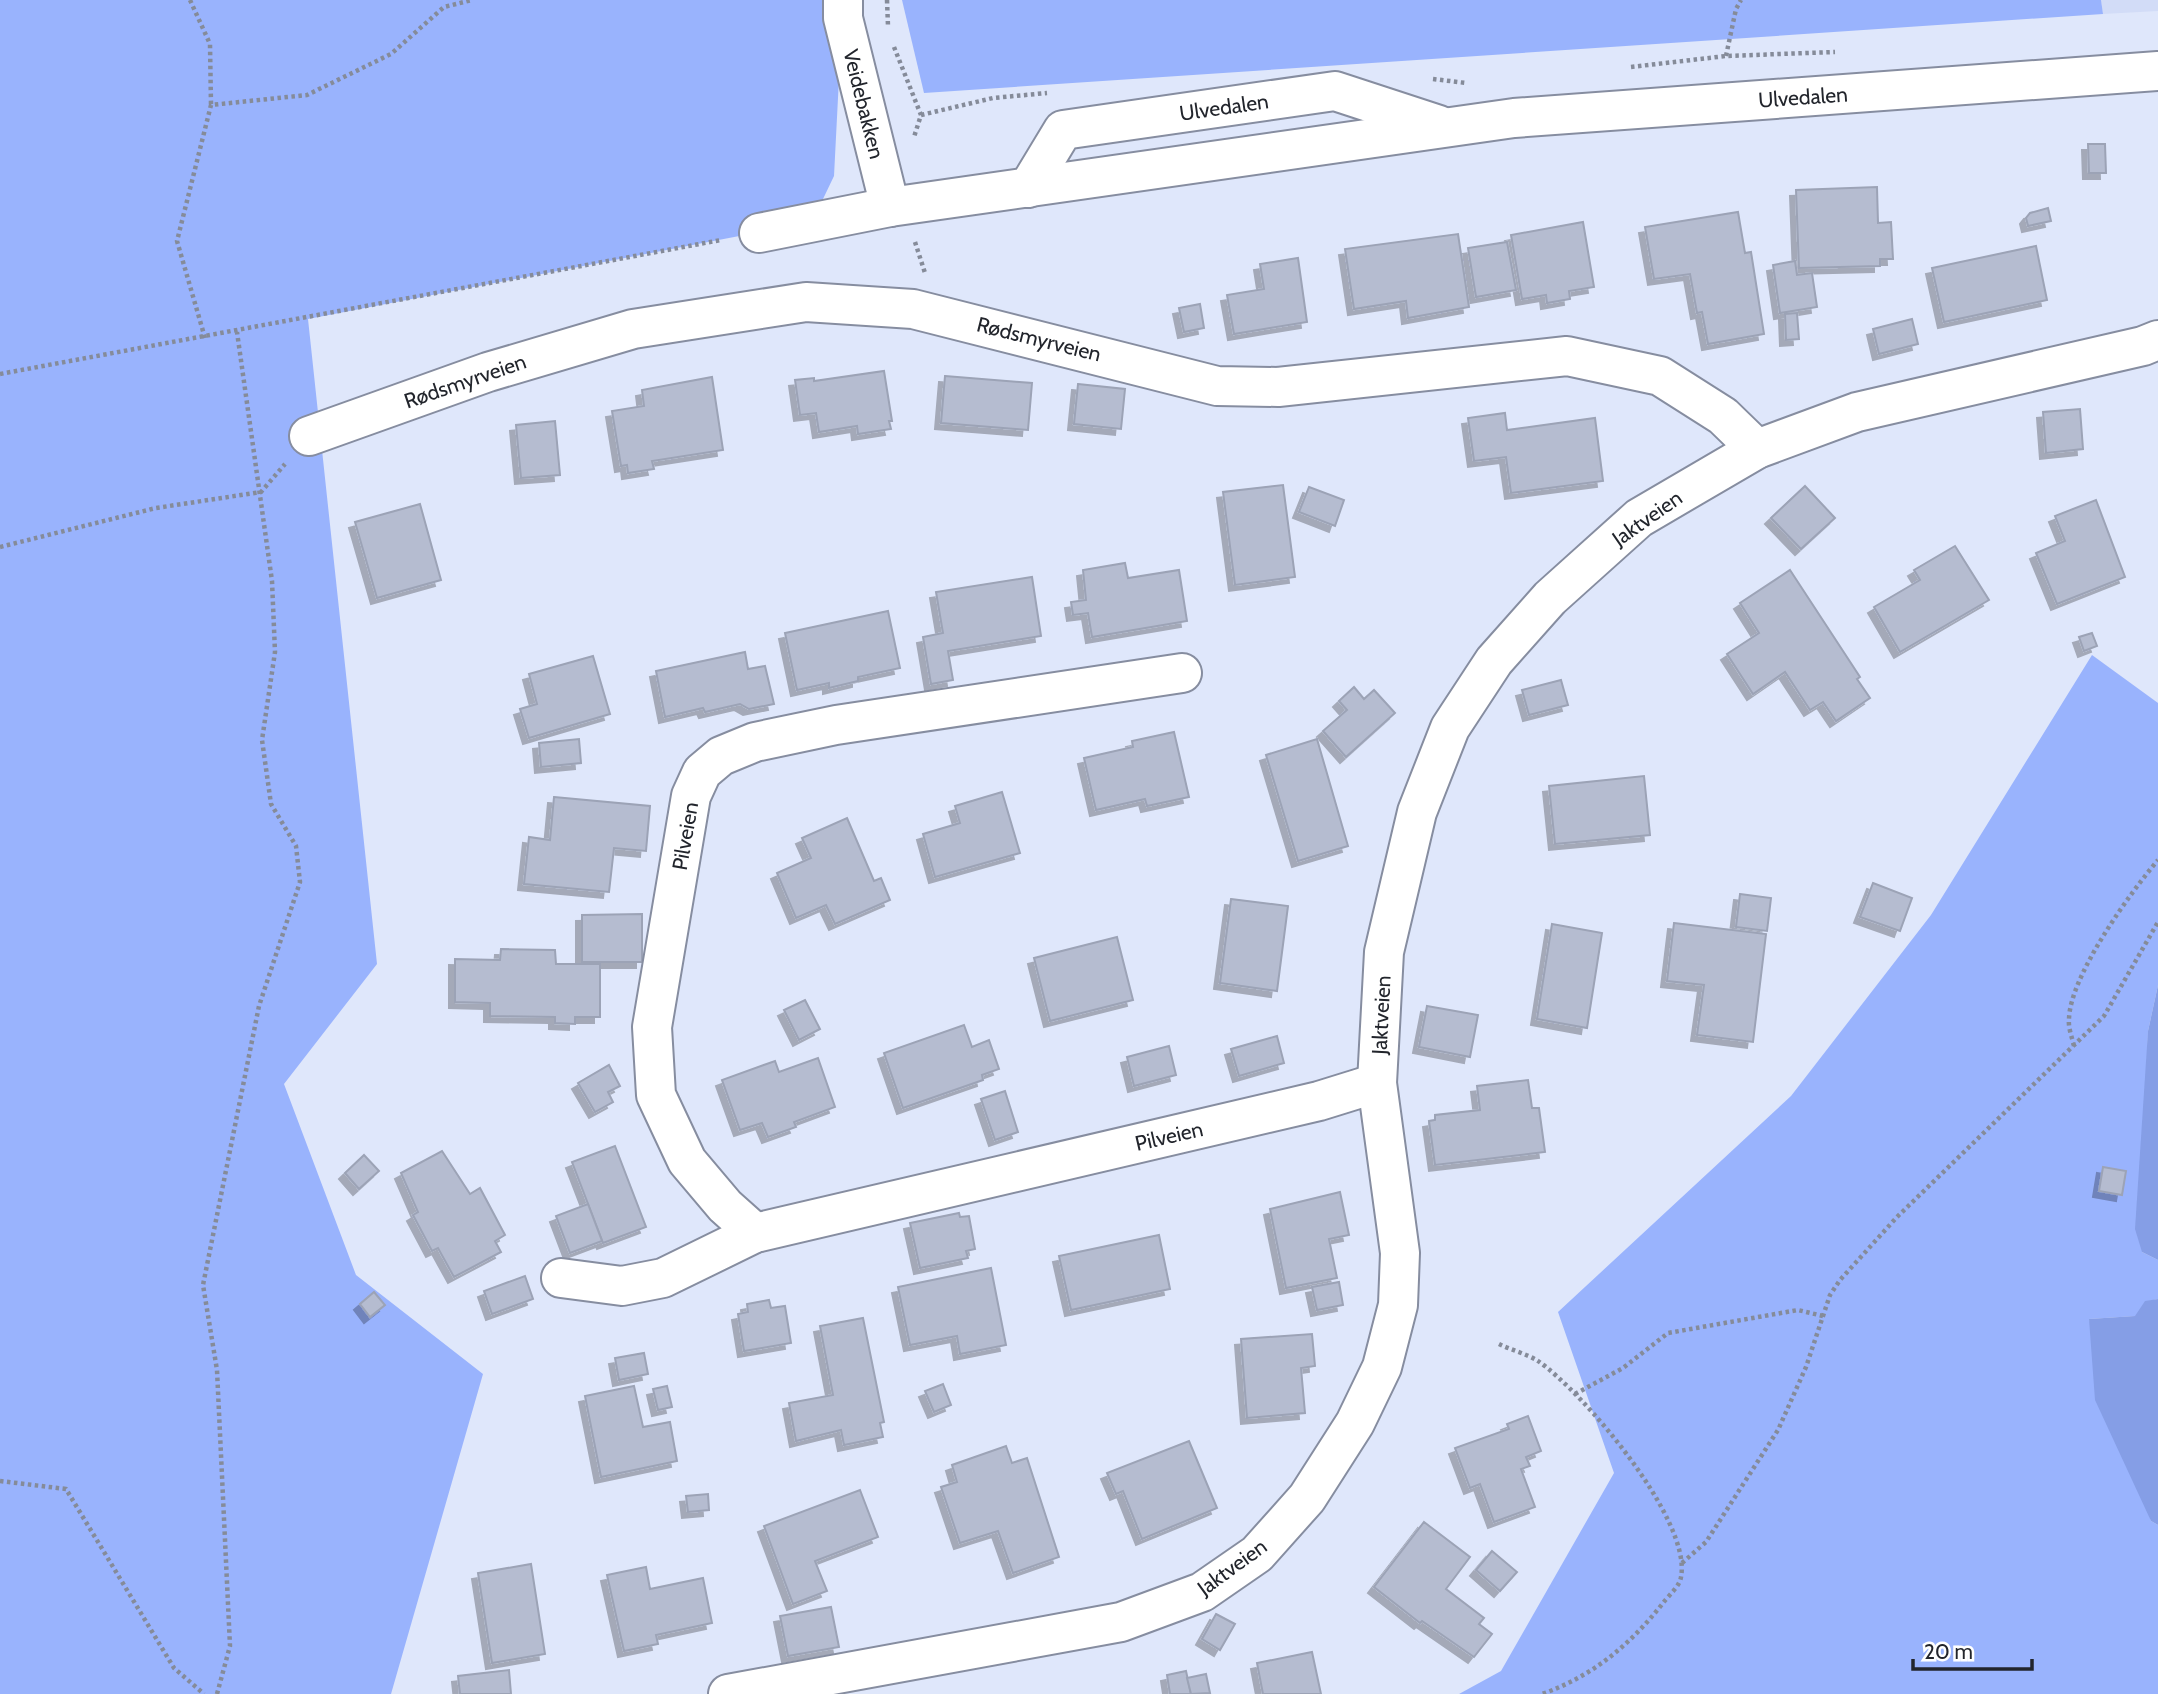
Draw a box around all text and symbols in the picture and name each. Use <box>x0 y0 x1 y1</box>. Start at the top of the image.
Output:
street label: Veidebakken <box>838 47 890 161</box>
street label: Ulvedalen <box>1757 81 1849 113</box>
street label: Ulvedalen <box>1178 88 1270 126</box>
street label: Rødsmyrveien <box>974 311 1104 367</box>
street label: Rødsmyrveien <box>401 348 529 414</box>
street label: Jaktveien <box>1606 485 1687 552</box>
street label: Pilveien <box>667 800 703 872</box>
street label: Jaktveien <box>1366 975 1396 1056</box>
street label: Pilveien <box>1133 1116 1205 1156</box>
street label: Jaktveien <box>1192 1534 1272 1601</box>
scale bar <box>1913 1628 2032 1672</box>
text: 20 m <box>1924 1639 1973 1664</box>

